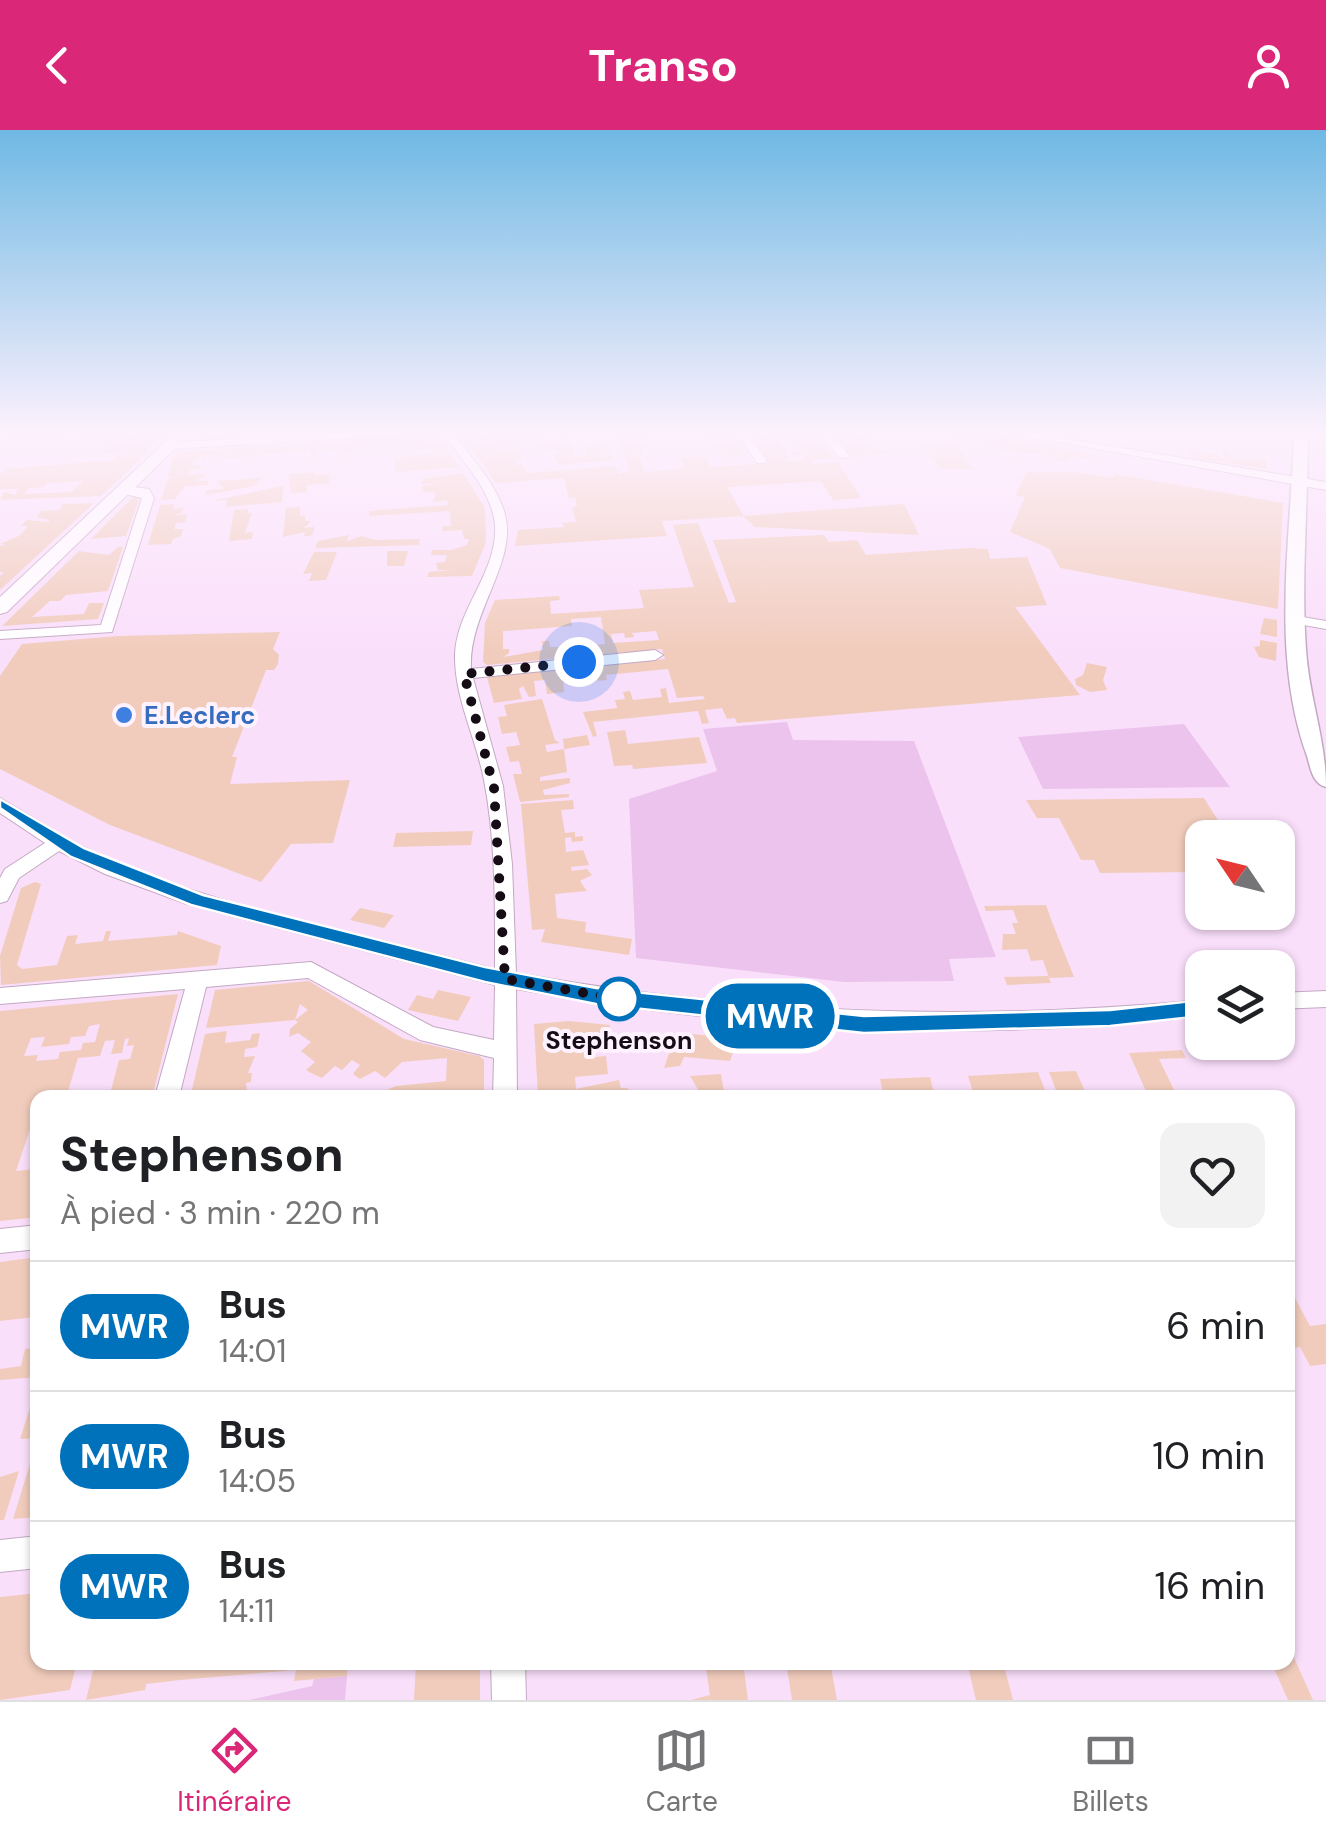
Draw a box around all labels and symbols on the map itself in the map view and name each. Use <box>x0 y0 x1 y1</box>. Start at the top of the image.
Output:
your location <box>554 637 604 687</box>
place label: E.Leclerc <box>144 699 255 732</box>
marker: E.Leclerc <box>113 704 135 726</box>
north arrow <box>1185 820 1295 930</box>
marker: Stephenson <box>598 978 640 1020</box>
line badge: MWR <box>712 984 828 1048</box>
place label: Stephenson <box>546 1024 692 1057</box>

